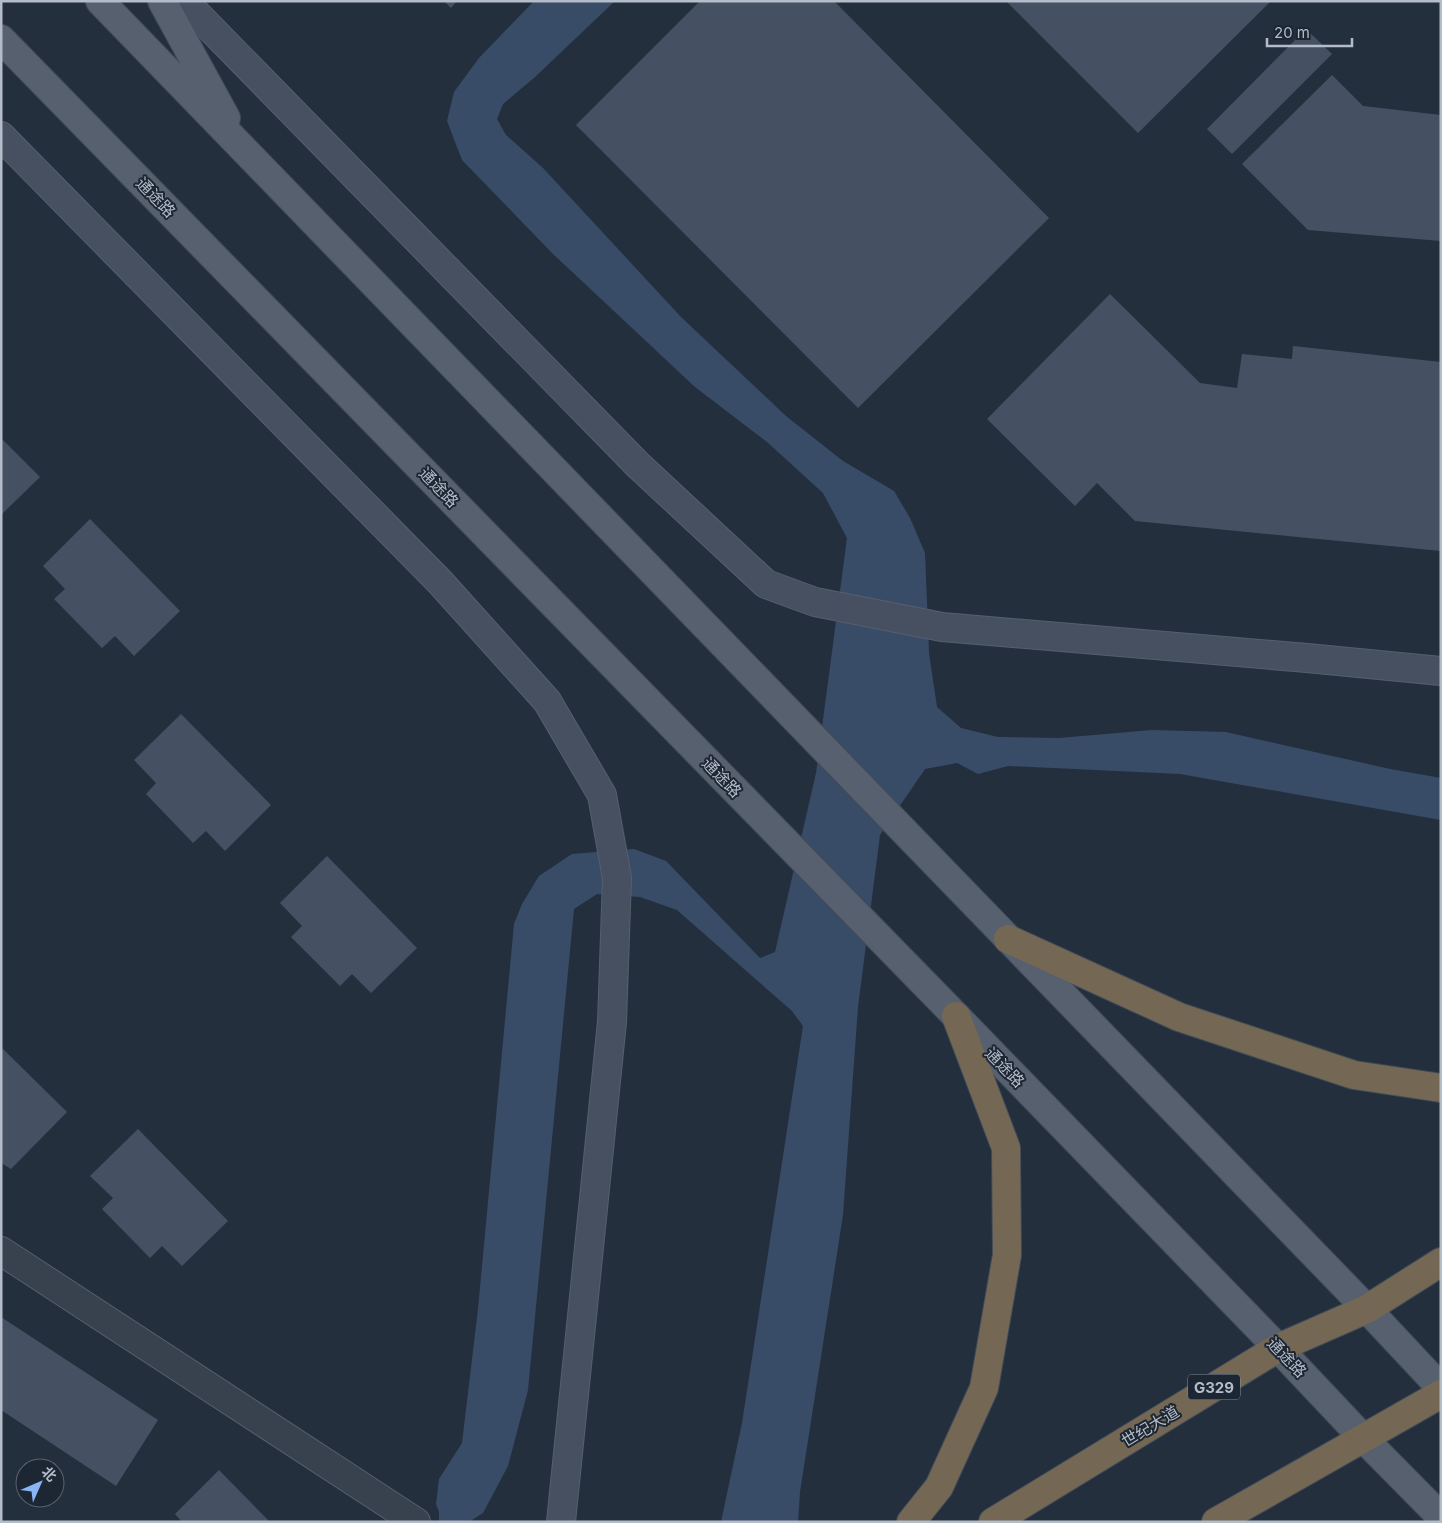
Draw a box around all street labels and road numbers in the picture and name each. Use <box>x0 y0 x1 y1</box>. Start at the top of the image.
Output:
street label: 通途路 <box>132 173 180 221</box>
street label: 通途路 <box>415 463 463 511</box>
street label: 通途路 <box>698 753 746 801</box>
street label: 通途路 <box>981 1043 1029 1091</box>
street label: 通途路 <box>1263 1333 1311 1381</box>
road number: G329 <box>1188 1374 1240 1400</box>
street label: 世纪大道 <box>1117 1401 1183 1451</box>

